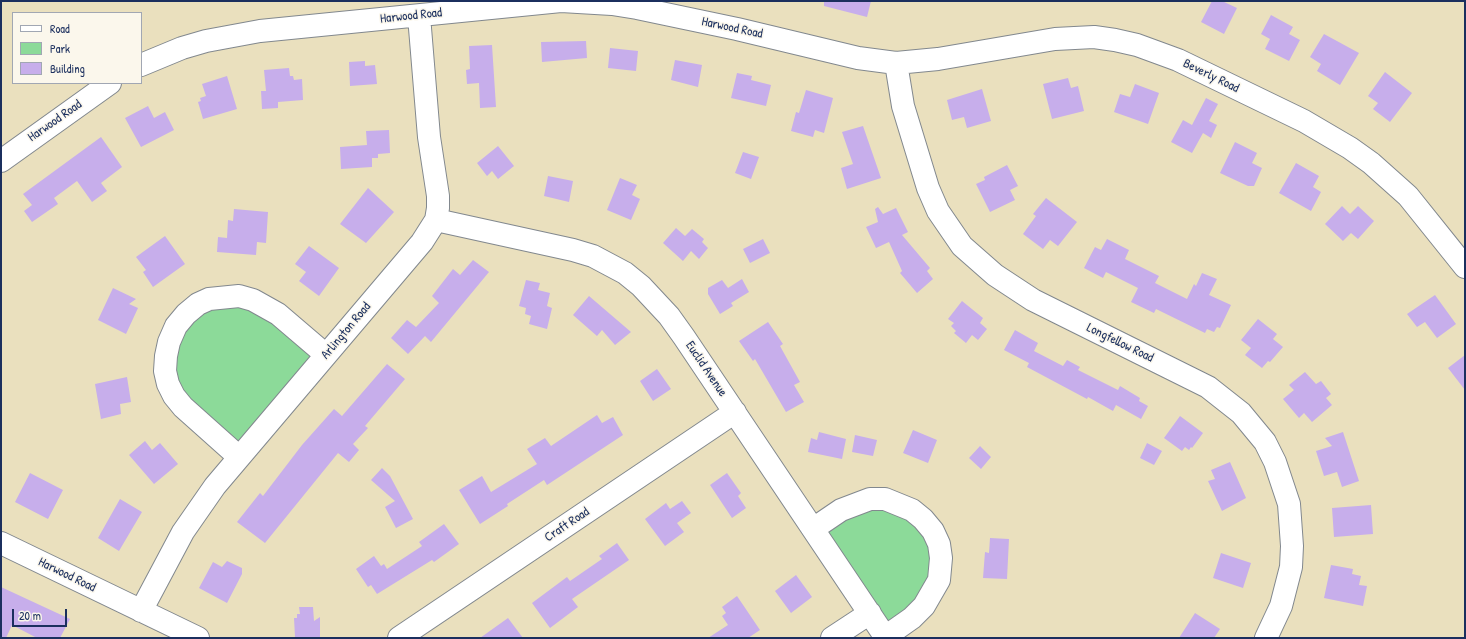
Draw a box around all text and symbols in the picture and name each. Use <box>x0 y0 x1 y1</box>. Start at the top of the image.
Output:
street label: Harwood Road <box>379 5 443 27</box>
legend <box>12 12 142 84</box>
street label: Harwood Road <box>700 14 764 42</box>
text: Road <box>50 20 70 37</box>
text: Park <box>50 40 70 57</box>
street label: Beverly Road <box>1180 56 1242 96</box>
text: Building <box>50 60 85 77</box>
street label: Harwood Road <box>25 97 85 145</box>
street label: Arlington Road <box>318 299 374 363</box>
street label: Longfellow Road <box>1084 320 1156 366</box>
street label: Euclid Avenue <box>682 338 730 400</box>
street label: Craft Road <box>542 504 592 546</box>
street label: Harwood Road <box>36 554 98 596</box>
scale bar <box>14 601 69 627</box>
text: 20 m <box>19 607 41 624</box>

